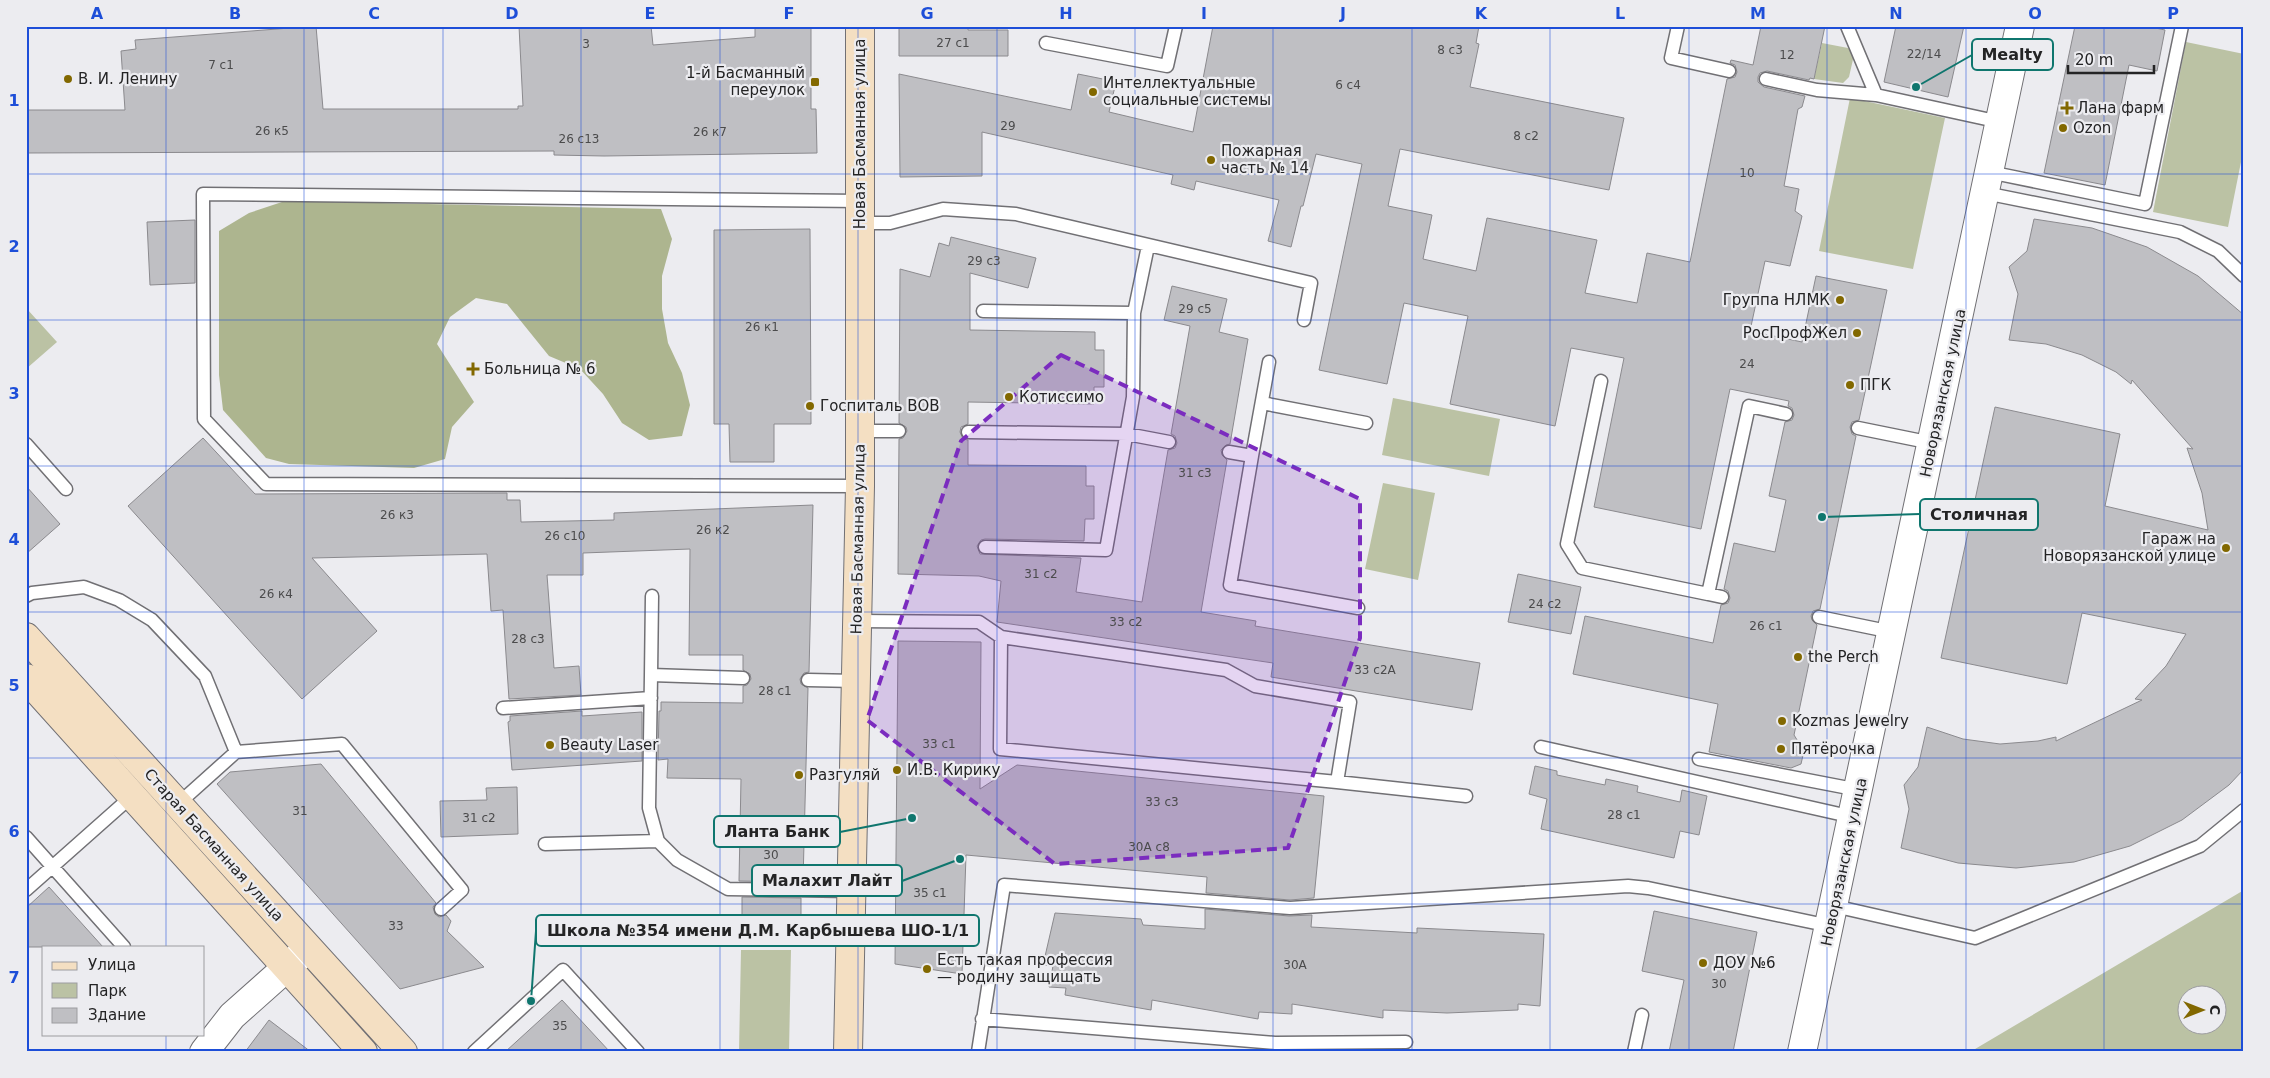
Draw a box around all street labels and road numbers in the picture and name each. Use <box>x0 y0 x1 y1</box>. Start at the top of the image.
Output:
street label: Новая Басманная улица <box>851 39 869 229</box>
street label: Новорязанская улица <box>1916 307 1970 479</box>
street label: Новая Басманная улица <box>847 443 869 635</box>
street label: Старая Басманная улица <box>141 765 287 925</box>
street label: Новорязанская улица <box>1817 776 1871 948</box>

